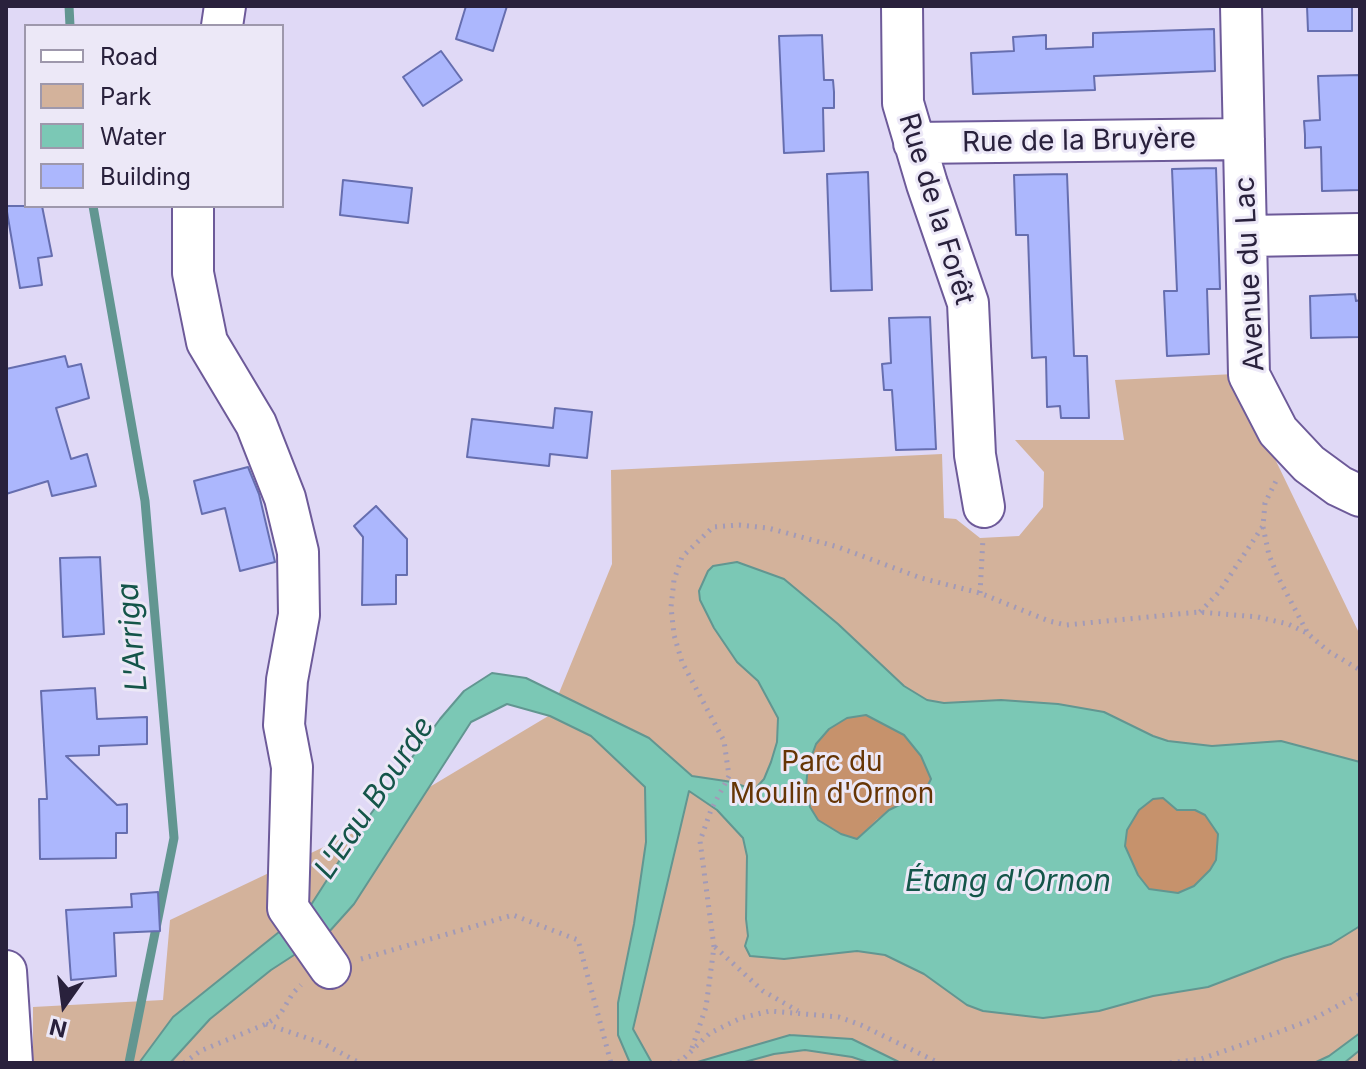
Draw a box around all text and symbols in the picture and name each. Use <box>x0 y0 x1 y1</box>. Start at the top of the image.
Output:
legend <box>24 24 284 208</box>
text: Road <box>100 42 158 71</box>
text: Park <box>100 82 151 111</box>
street label: Rue de la Forêt <box>891 109 981 309</box>
text: Water <box>100 122 167 151</box>
street label: Rue de la Bruyère <box>962 122 1196 160</box>
text: Building <box>100 162 191 191</box>
street label: Avenue du Lac <box>1228 176 1272 372</box>
water label: L'Arriga <box>110 581 156 693</box>
water label: L'Eau Bourde <box>308 710 442 886</box>
park label: Parc du Moulin d'Ornon <box>730 746 934 812</box>
water label: Étang d'Ornon <box>905 864 1111 900</box>
north arrow <box>24 965 104 1045</box>
text: N <box>47 1014 69 1043</box>

